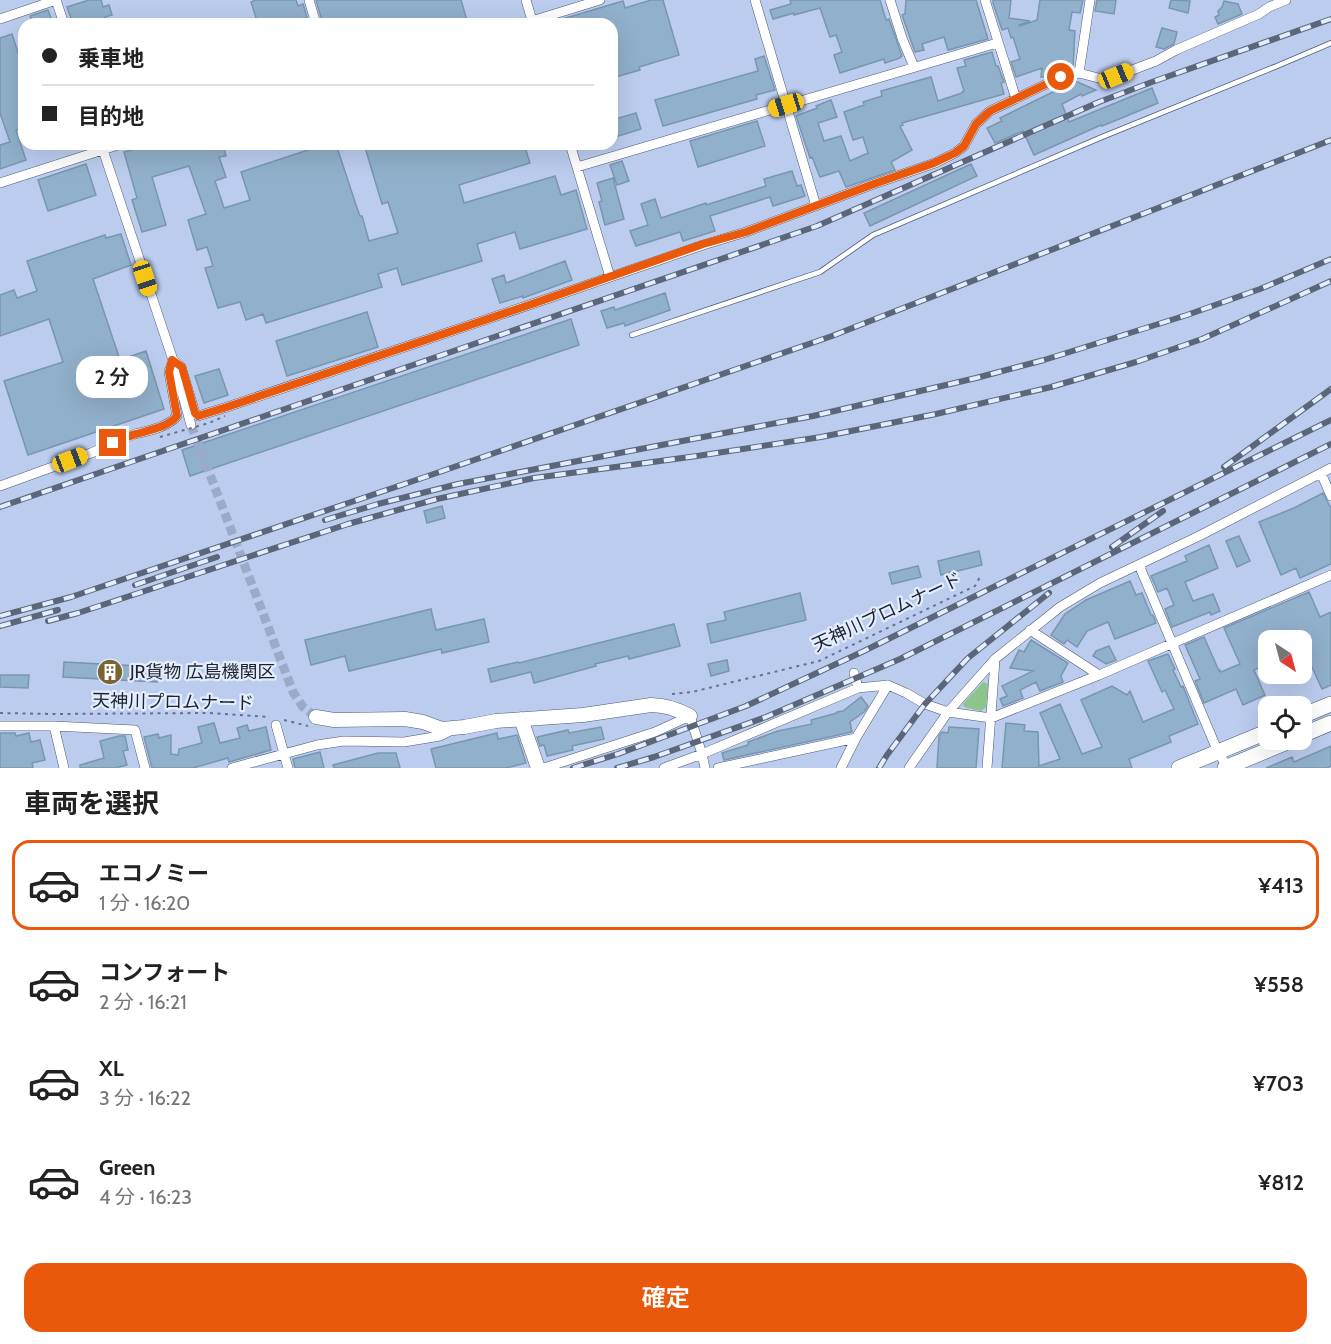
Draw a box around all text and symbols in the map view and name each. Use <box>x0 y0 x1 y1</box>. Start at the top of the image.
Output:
text: 乗車地 <box>78 45 144 72</box>
car <box>1096 61 1136 91</box>
route start <box>1047 63 1074 90</box>
car <box>766 91 806 119</box>
text: 目的地 <box>78 103 144 130</box>
car <box>131 258 159 298</box>
callout: 2 分 <box>77 356 149 398</box>
text: 2 分 <box>94 365 130 389</box>
route end <box>99 429 126 456</box>
car <box>50 445 90 475</box>
street label: 天神川プロムナード <box>809 568 965 656</box>
north arrow <box>1258 630 1312 684</box>
map controls <box>1258 630 1312 750</box>
building icon: JR貨物 広島機関区 <box>95 657 125 687</box>
place label: JR貨物 広島機関区 <box>129 661 276 683</box>
street label: 天神川プロムナード <box>92 690 254 714</box>
button: locate <box>1258 696 1312 750</box>
text: 車両を選択 <box>24 787 159 820</box>
icon: car <box>27 858 81 912</box>
text: エコノミー <box>99 860 209 887</box>
text: ¥413 <box>1258 872 1304 899</box>
text: 1 分 · 16:20 <box>99 891 190 915</box>
icon: car <box>27 957 81 1011</box>
text: コンフォート <box>99 959 230 986</box>
text: ¥558 <box>1254 971 1304 998</box>
text: 2 分 · 16:21 <box>99 990 187 1014</box>
text: XL <box>99 1055 124 1082</box>
icon: car <box>27 1056 81 1110</box>
text: ¥703 <box>1253 1070 1304 1097</box>
text: 3 分 · 16:22 <box>99 1086 191 1110</box>
text: Green <box>99 1154 155 1181</box>
icon: car <box>27 1155 81 1209</box>
text: ¥812 <box>1258 1169 1304 1196</box>
text: 4 分 · 16:23 <box>99 1185 192 1209</box>
button: 確定 <box>24 1263 1307 1332</box>

